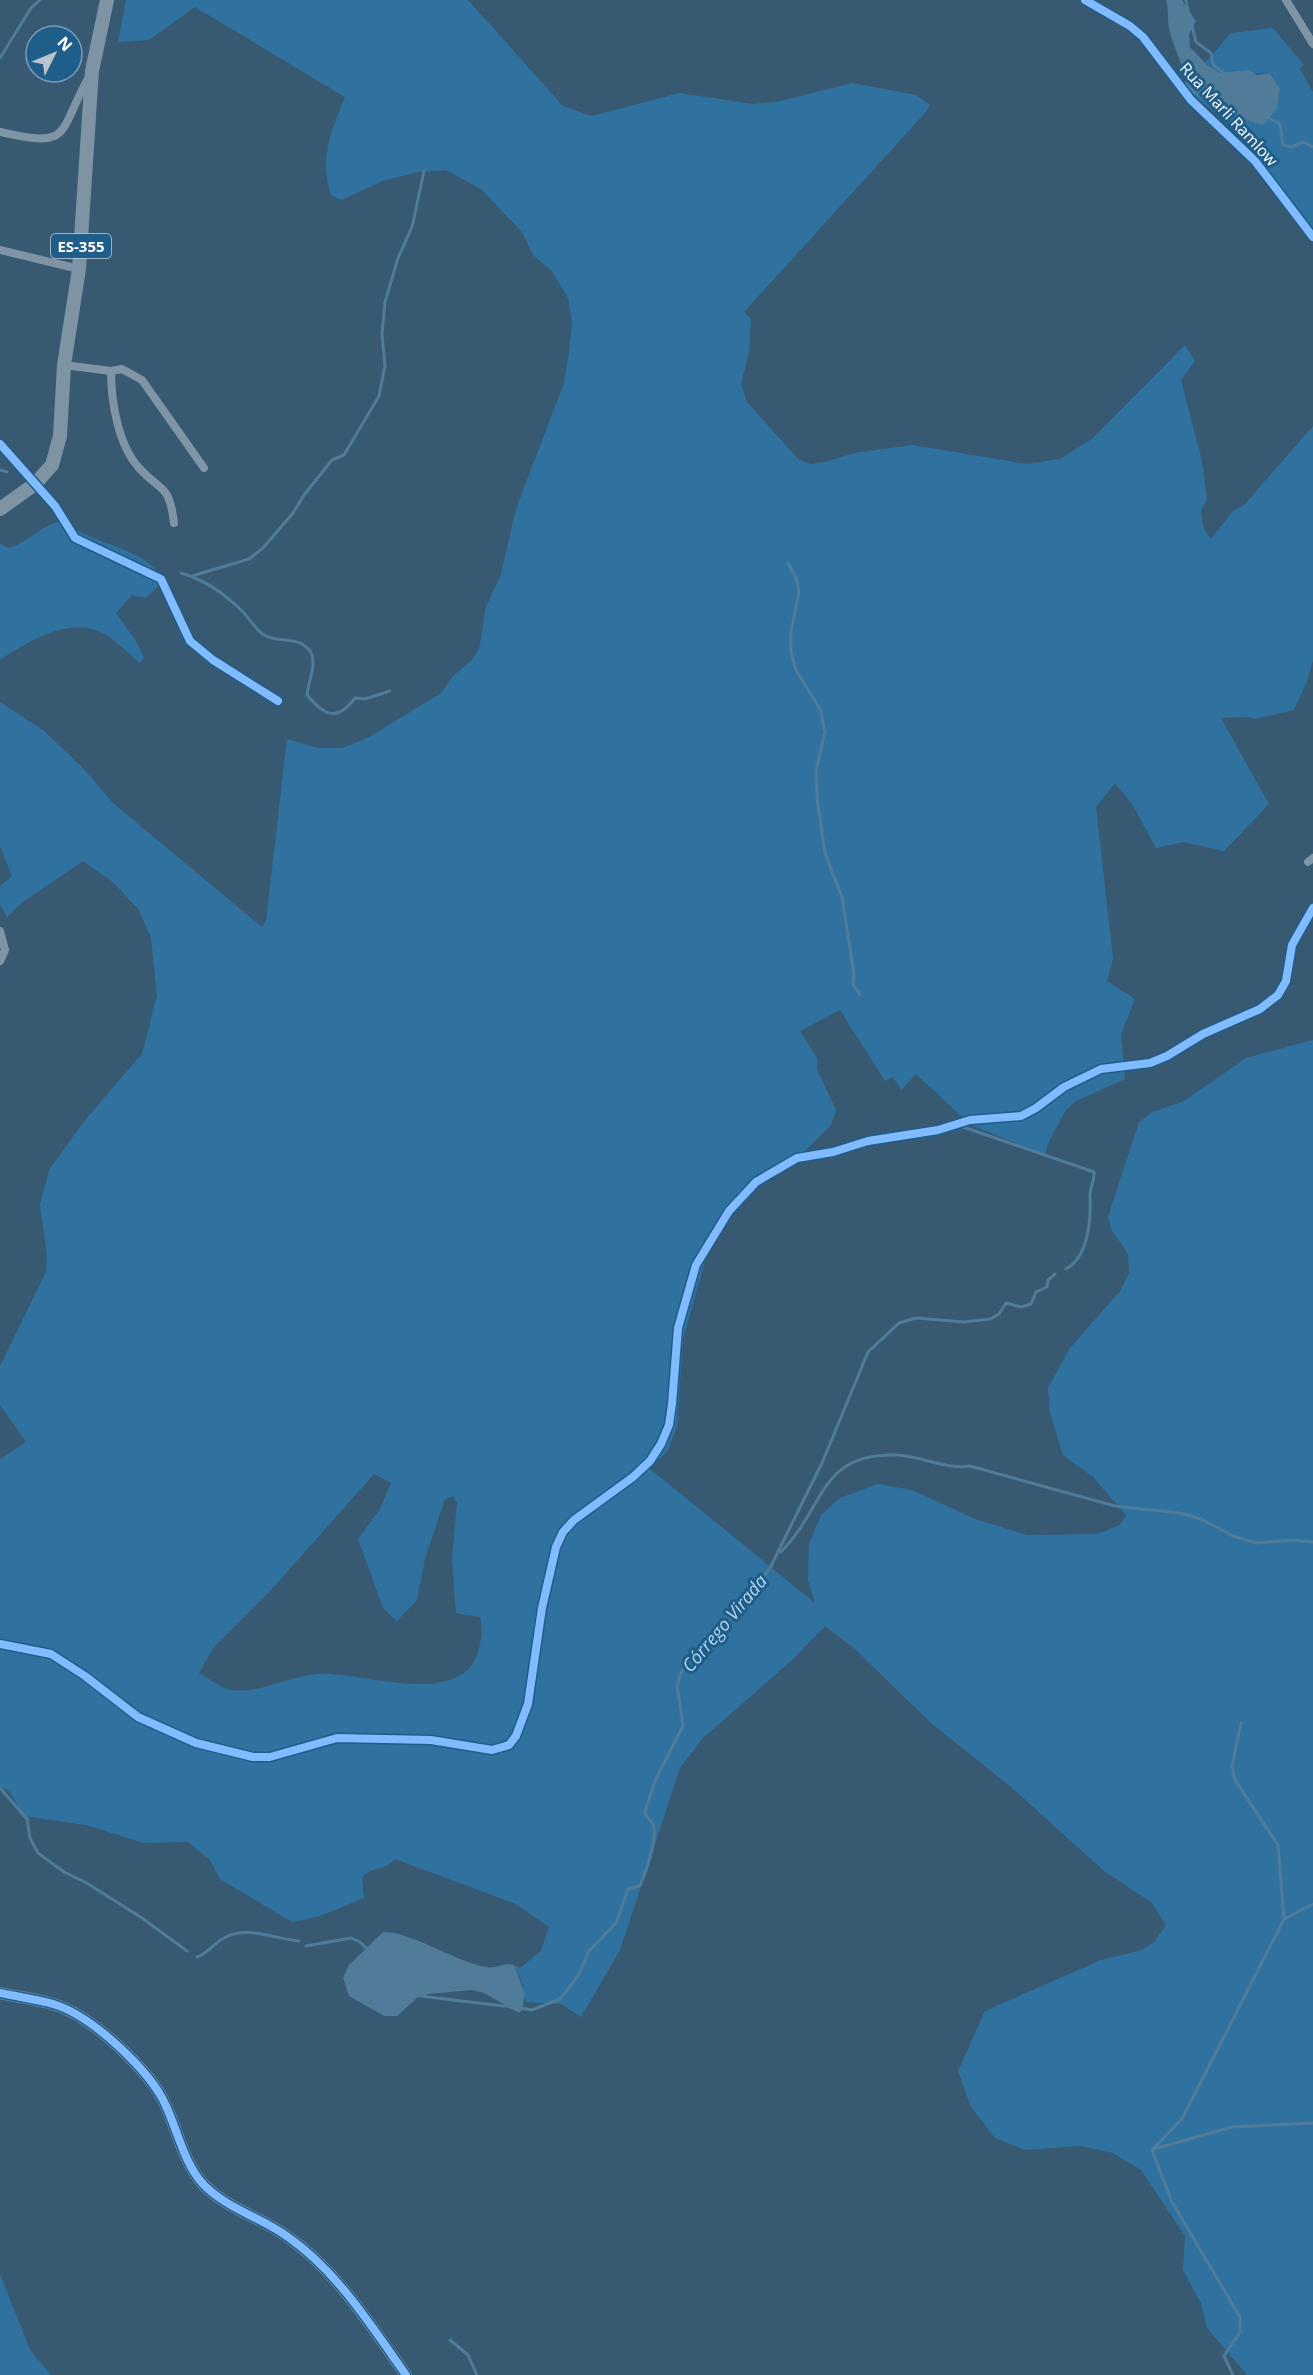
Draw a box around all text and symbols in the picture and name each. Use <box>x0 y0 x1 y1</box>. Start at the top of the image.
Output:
north arrow <box>24 24 84 84</box>
text: N <box>52 32 77 56</box>
street label: Rua Marli Ramlow <box>1175 57 1283 171</box>
road number: ES-355 <box>51 234 111 258</box>
water label: Córrego Virada <box>676 1569 772 1677</box>

